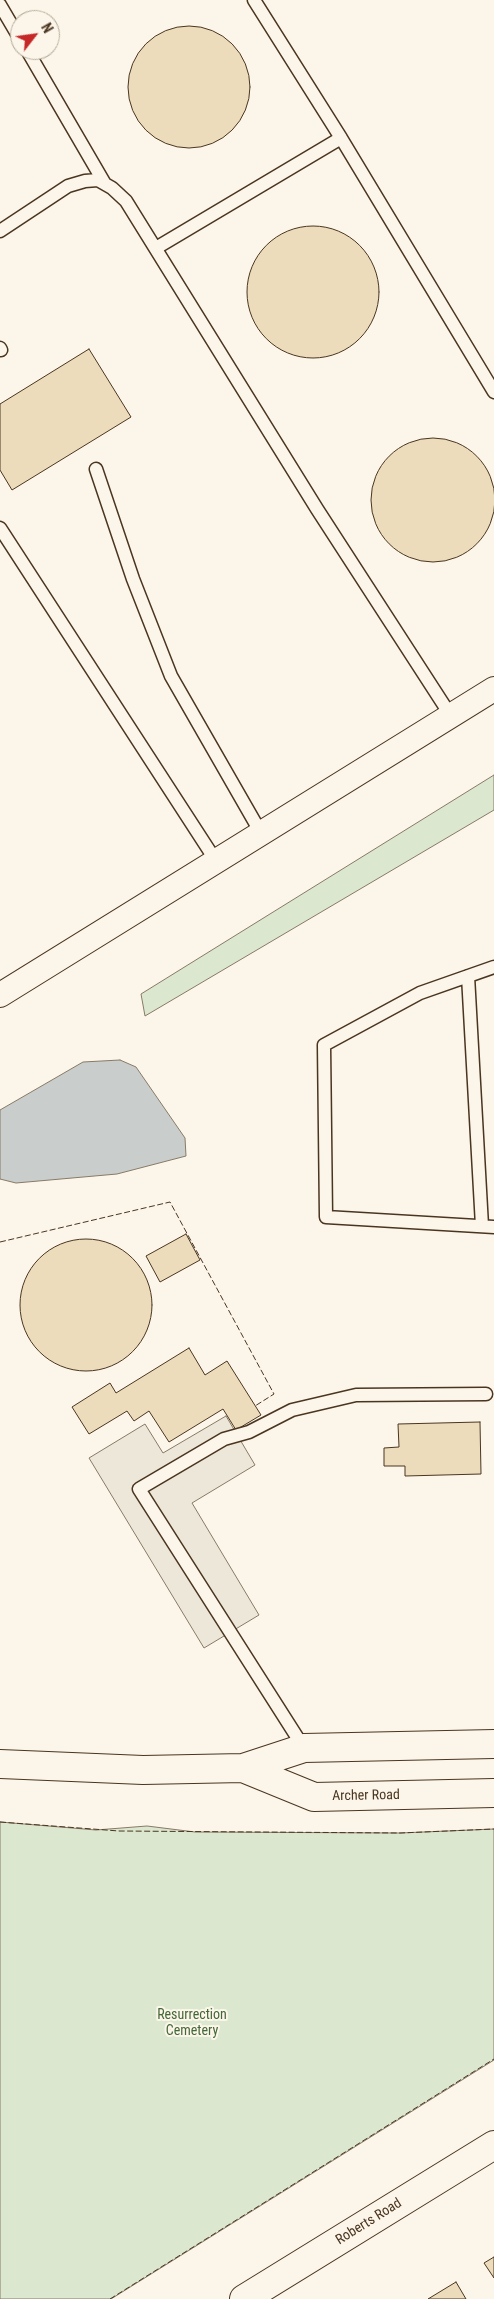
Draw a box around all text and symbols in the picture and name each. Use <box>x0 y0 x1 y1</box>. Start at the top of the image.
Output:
north arrow <box>10 10 60 60</box>
text: N <box>38 20 56 36</box>
street label: Archer Road <box>332 1787 400 1805</box>
park label: Resurrection Cemetery <box>157 2007 227 2040</box>
street label: Roberts Road <box>333 2195 405 2249</box>

